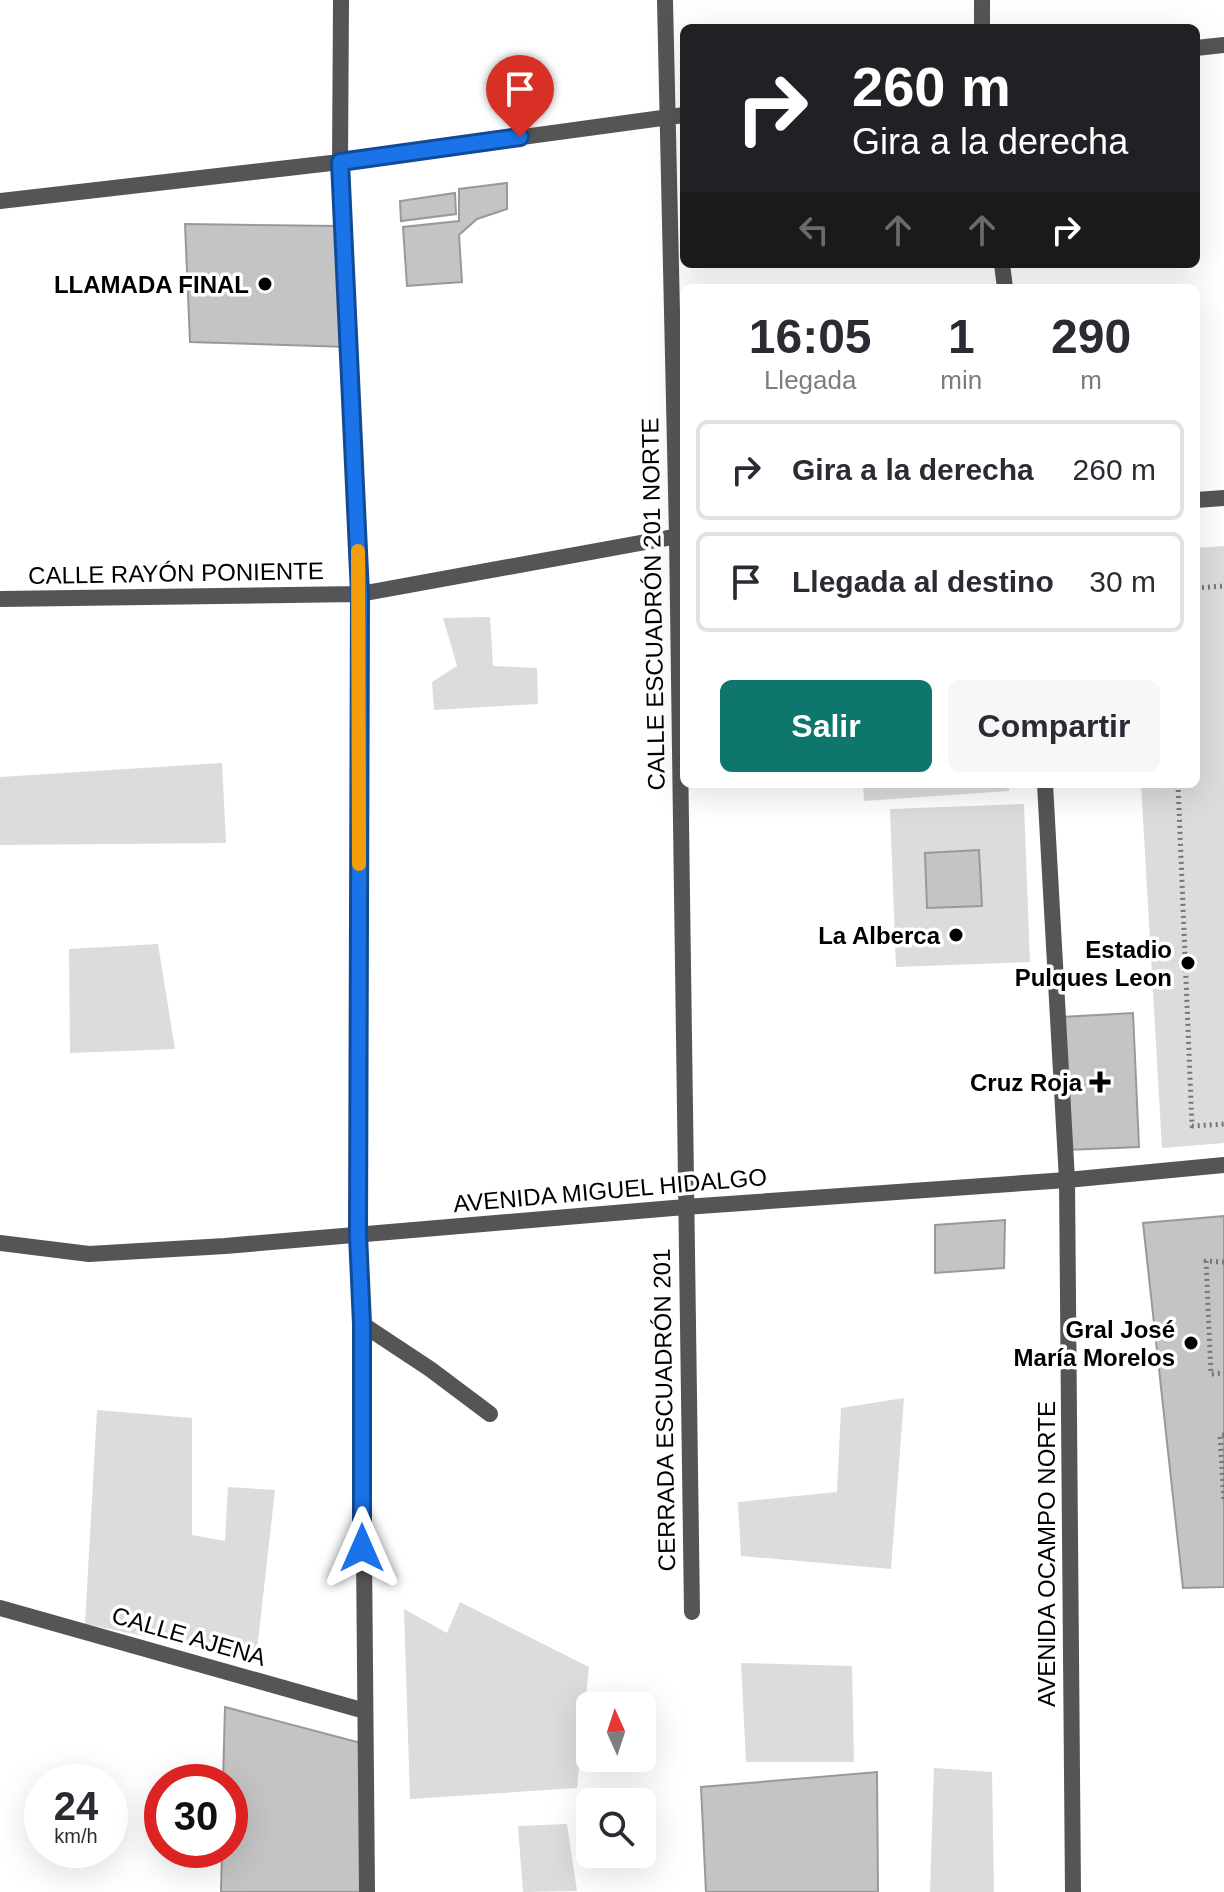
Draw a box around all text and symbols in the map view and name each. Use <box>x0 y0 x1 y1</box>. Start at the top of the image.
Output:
pin <box>486 55 554 137</box>
text: 260 m <box>852 55 1011 118</box>
icon: right <box>720 56 824 160</box>
icon: arrive <box>498 67 542 111</box>
text: Gira a la derecha <box>852 121 1128 162</box>
icon: left <box>792 208 836 252</box>
icon: ahead <box>876 208 920 252</box>
icon: ahead <box>960 208 1004 252</box>
icon: right <box>1044 208 1088 252</box>
place label: LLAMADA FINAL <box>54 271 249 298</box>
marker: LLAMADA FINAL <box>256 275 274 293</box>
text: 16:05 <box>749 310 872 363</box>
text: 1 <box>948 310 975 363</box>
text: 290 <box>1051 310 1131 363</box>
text: Llegada <box>764 365 856 395</box>
text: min <box>940 365 982 395</box>
text: m <box>1080 365 1102 395</box>
street label: CALLE ESCUADRÓN 201 NORTE <box>636 417 670 791</box>
icon: right <box>724 448 768 492</box>
text: Gira a la derecha <box>792 453 1034 486</box>
text: 260 m <box>1073 453 1156 486</box>
street label: CALLE RAYÓN PONIENTE <box>28 557 324 589</box>
icon: arrive <box>724 560 768 604</box>
text: Llegada al destino <box>792 565 1054 598</box>
text: 30 m <box>1089 565 1156 598</box>
button: Salir <box>720 680 932 772</box>
button: Compartir <box>948 680 1160 772</box>
place label: La Alberca <box>818 922 941 949</box>
marker: La Alberca <box>947 926 965 944</box>
place label: Estadio Pulques Leon <box>1015 936 1172 991</box>
marker: Estadio Pulques Leon <box>1179 954 1197 972</box>
place label: Cruz Roja <box>970 1069 1083 1096</box>
marker: Cruz Roja <box>1089 1071 1111 1093</box>
street label: AVENIDA MIGUEL HIDALGO <box>452 1163 768 1217</box>
street label: CERRADA ESCUADRÓN 201 <box>648 1248 680 1572</box>
place label: Gral José María Morelos <box>1014 1316 1175 1371</box>
marker: Gral José María Morelos <box>1182 1334 1200 1352</box>
street label: AVENIDA OCAMPO NORTE <box>1033 1401 1060 1707</box>
position arrow <box>320 1506 404 1590</box>
street label: CALLE AJENA <box>109 1601 269 1671</box>
north arrow <box>576 1692 656 1772</box>
map controls <box>576 1692 656 1868</box>
speed limit sign: 30 <box>144 1764 248 1868</box>
text: 24 <box>54 1784 98 1828</box>
button: search <box>576 1788 656 1868</box>
text: km/h <box>54 1825 98 1847</box>

